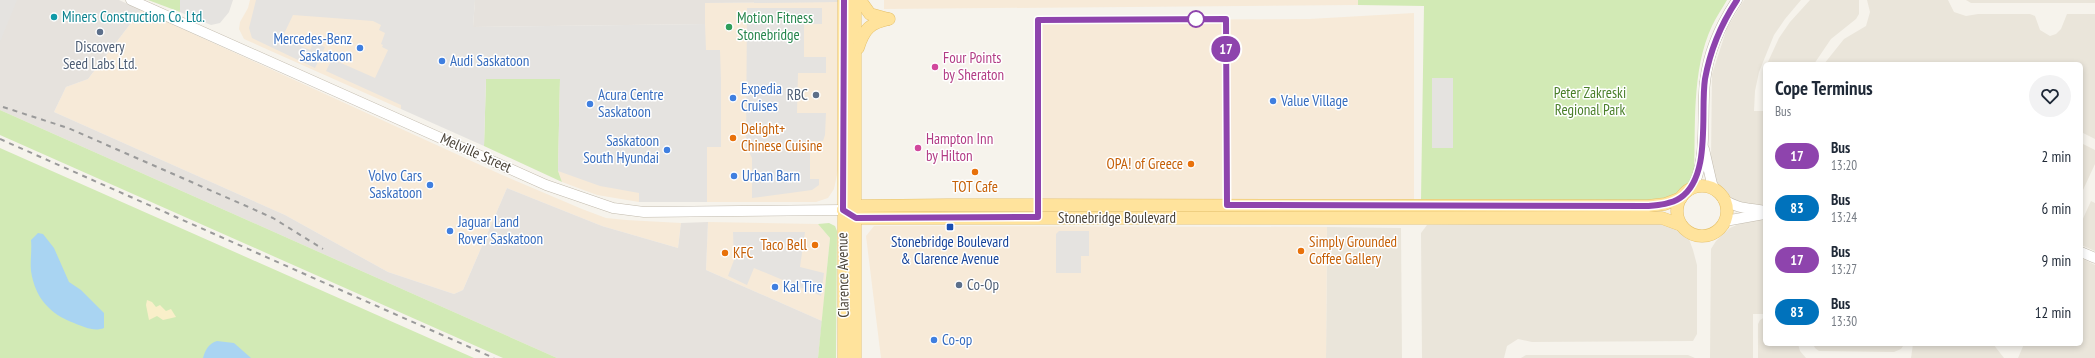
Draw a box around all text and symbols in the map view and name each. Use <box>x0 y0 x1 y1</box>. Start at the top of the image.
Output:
place label: Miners Construction Co. Ltd. <box>62 7 205 26</box>
place label: Motion Fitness Stonebridge <box>737 8 813 44</box>
unlabelled marker <box>1187 10 1205 28</box>
marker: Miners Construction Co. Ltd. <box>49 12 59 22</box>
marker: Motion Fitness Stonebridge <box>724 22 734 32</box>
marker: Discovery Seed Labs Ltd. <box>95 27 105 37</box>
place label: Mercedes-Benz Saskatoon <box>273 29 352 65</box>
line badge: 17 <box>1208 36 1244 62</box>
place label: Discovery Seed Labs Ltd. <box>63 37 137 73</box>
text: 17 <box>1219 40 1233 58</box>
marker: Mercedes-Benz Saskatoon <box>355 43 365 53</box>
place label: Four Points by Sheraton <box>943 48 1004 84</box>
place label: Audi Saskatoon <box>450 51 529 70</box>
marker: Audi Saskatoon <box>437 56 447 66</box>
marker: Four Points by Sheraton <box>930 62 940 72</box>
button: heart <box>2029 75 2071 117</box>
text: Cope Terminus <box>1775 76 1873 100</box>
place label: Expedia Cruises <box>741 79 782 115</box>
park label: Peter Zakreski Regional Park <box>1554 83 1626 119</box>
place label: Acura Centre Saskatoon <box>598 85 664 121</box>
place label: RBC <box>787 85 808 104</box>
marker: RBC <box>811 90 821 100</box>
place label: Value Village <box>1280 91 1348 110</box>
marker: Expedia Cruises <box>728 93 738 103</box>
marker: Value Village <box>1268 96 1278 106</box>
marker: Acura Centre Saskatoon <box>585 99 595 109</box>
text: Bus <box>1775 103 1791 120</box>
place label: Delight+ Chinese Cuisine <box>741 119 823 155</box>
street label: Melville Street <box>438 128 515 177</box>
place label: Hampton Inn by Hilton <box>926 129 993 165</box>
place label: Saskatoon South Hyundai <box>583 131 659 167</box>
marker: Delight+ Chinese Cuisine <box>728 133 738 143</box>
text: Bus <box>1831 138 1850 157</box>
marker: Hampton Inn by Hilton <box>913 143 923 153</box>
marker: Saskatoon South Hyundai <box>662 145 672 155</box>
text: 17 <box>1790 147 1804 165</box>
text: 2 min <box>2041 147 2071 166</box>
place label: OPA! of Greece <box>1107 154 1183 173</box>
text: 13:20 <box>1831 157 1857 174</box>
marker: OPA! of Greece <box>1186 159 1196 169</box>
place label: Volvo Cars Saskatoon <box>367 166 422 202</box>
place label: Urban Barn <box>742 166 800 185</box>
marker: TOT Cafe <box>970 167 980 177</box>
marker: Urban Barn <box>729 171 739 181</box>
place label: TOT Cafe <box>952 177 998 196</box>
marker: Volvo Cars Saskatoon <box>425 180 435 190</box>
text: Bus <box>1831 190 1850 209</box>
text: 83 <box>1790 199 1804 217</box>
text: 6 min <box>2041 199 2071 218</box>
street label: Stonebridge Boulevard <box>1058 208 1176 227</box>
text: 13:24 <box>1831 209 1857 226</box>
place label: Jaguar Land Rover Saskatoon <box>457 212 543 248</box>
marker: Stonebridge Boulevard & Clarence Avenue <box>945 222 955 232</box>
marker: Jaguar Land Rover Saskatoon <box>445 226 455 236</box>
street label: Clarence Avenue <box>832 232 853 318</box>
place label: Stonebridge Boulevard & Clarence Avenue <box>891 232 1009 268</box>
place label: Simply Grounded Coffee Gallery <box>1309 232 1397 268</box>
place label: Taco Bell <box>761 235 807 254</box>
marker: Taco Bell <box>810 240 820 250</box>
text: Bus <box>1831 242 1850 261</box>
place label: KFC <box>733 243 754 262</box>
marker: Simply Grounded Coffee Gallery <box>1296 246 1306 256</box>
marker: KFC <box>720 248 730 258</box>
text: 17 <box>1790 251 1804 269</box>
text: 9 min <box>2041 251 2071 270</box>
text: 13:27 <box>1831 261 1857 278</box>
place label: Co-Op <box>967 275 999 294</box>
place label: Kal Tire <box>783 277 823 296</box>
marker: Co-Op <box>954 280 964 290</box>
marker: Kal Tire <box>770 282 780 292</box>
text: Bus <box>1831 294 1850 313</box>
text: 83 <box>1790 303 1804 321</box>
text: 12 min <box>2035 303 2071 322</box>
text: 13:30 <box>1831 313 1857 330</box>
place label: Co-op <box>942 330 972 349</box>
marker: Co-op <box>929 335 939 345</box>

